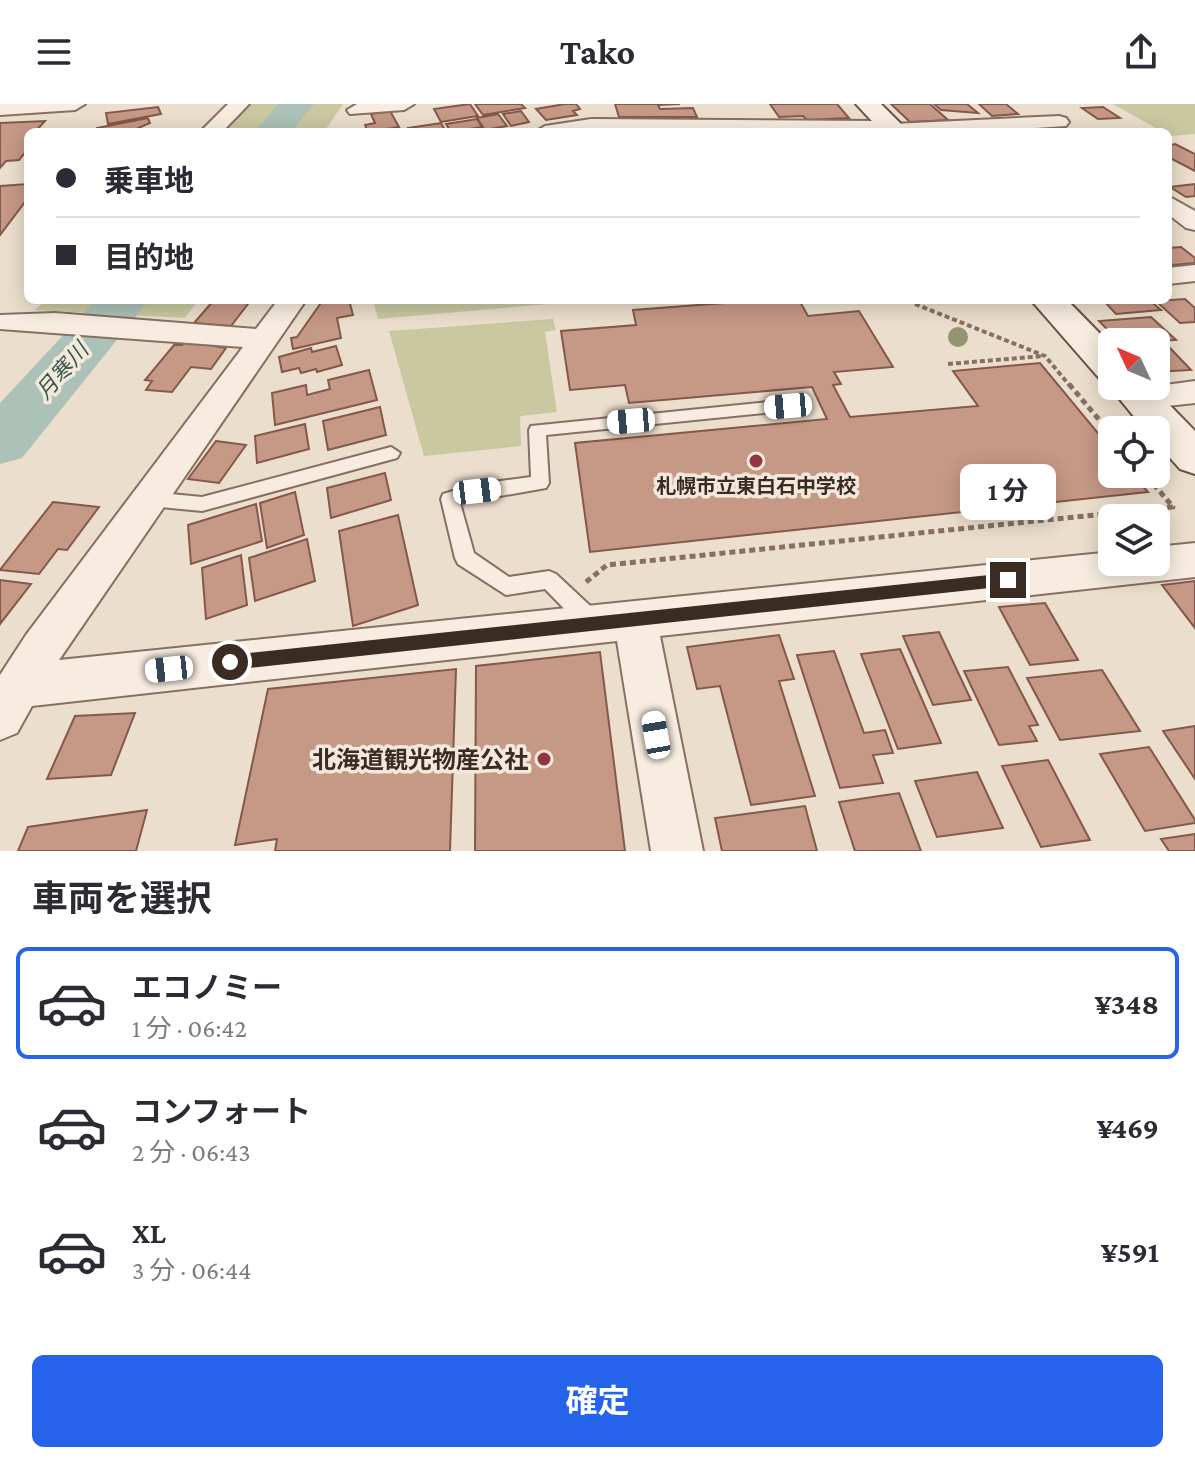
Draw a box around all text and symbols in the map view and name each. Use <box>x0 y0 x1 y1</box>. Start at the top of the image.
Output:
icon: menu <box>32 30 76 74</box>
icon: share <box>1119 30 1163 74</box>
text: Tako <box>560 32 635 72</box>
text: 乗車地 <box>104 164 194 197</box>
text: 目的地 <box>104 241 194 274</box>
north arrow <box>1098 328 1170 400</box>
map controls <box>1098 328 1170 576</box>
water label: 月寒川 <box>31 336 94 404</box>
car <box>763 392 813 420</box>
car <box>606 407 656 435</box>
button: locate <box>1098 416 1170 488</box>
marker: 札幌市立東白石中学校 <box>747 452 765 470</box>
callout: 1 分 <box>960 464 1056 520</box>
place label: 札幌市立東白石中学校 <box>656 475 856 497</box>
car <box>452 476 502 506</box>
text: 1 分 <box>988 477 1028 506</box>
button: layers <box>1098 504 1170 576</box>
route end <box>990 562 1026 598</box>
route start <box>212 644 248 680</box>
car <box>144 655 194 683</box>
car <box>640 709 672 761</box>
place label: 北海道観光物産公社 <box>312 746 528 773</box>
marker: 北海道観光物産公社 <box>535 750 553 768</box>
text: 車両を選択 <box>32 879 212 919</box>
icon: car <box>36 967 108 1039</box>
text: エコノミー <box>132 971 282 1004</box>
text: ¥348 <box>1094 987 1159 1020</box>
text: 1 分 · 06:42 <box>132 1014 247 1043</box>
icon: car <box>36 1091 108 1163</box>
text: コンフォート <box>132 1095 311 1128</box>
text: ¥469 <box>1097 1111 1159 1144</box>
text: 2 分 · 06:43 <box>132 1138 250 1167</box>
icon: car <box>36 1215 108 1287</box>
text: XL <box>132 1216 166 1249</box>
text: ¥591 <box>1101 1235 1159 1268</box>
text: 3 分 · 06:44 <box>132 1256 252 1285</box>
button: 確定 <box>32 1355 1163 1447</box>

